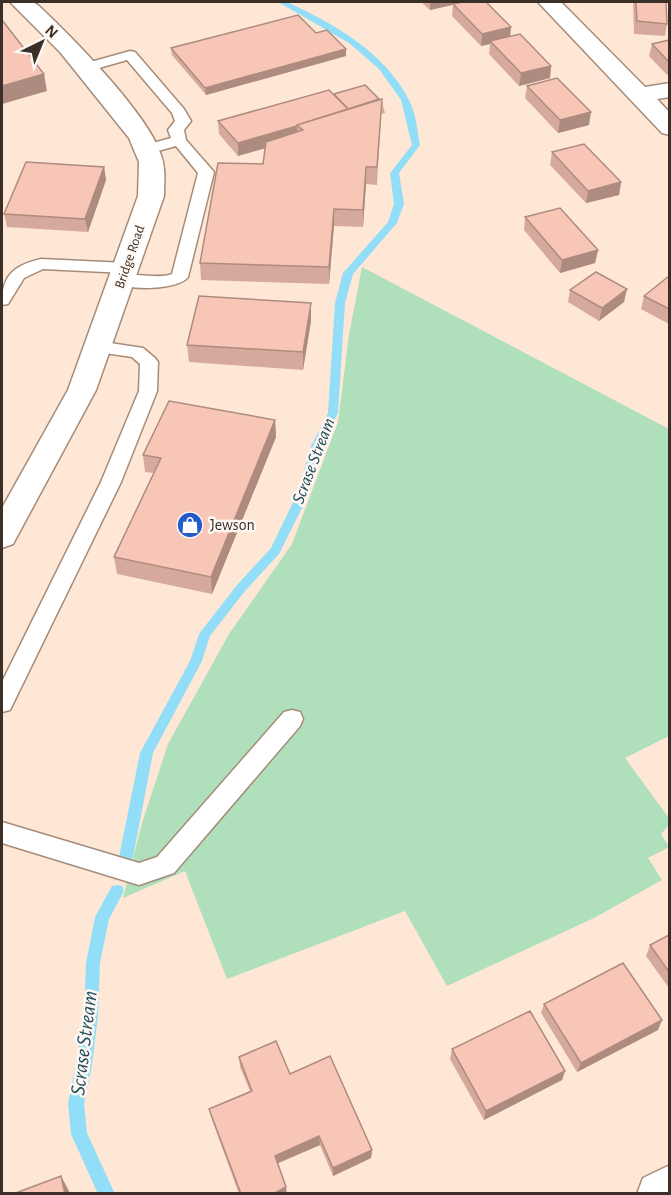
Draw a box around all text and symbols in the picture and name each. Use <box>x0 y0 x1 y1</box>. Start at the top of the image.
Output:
north arrow <box>12 12 72 72</box>
text: N <box>42 22 61 41</box>
street label: Bridge Road <box>113 224 147 290</box>
water label: Scrase Stream <box>289 416 339 506</box>
shop icon: Jewson <box>175 510 205 540</box>
place label: Jewson <box>210 517 255 533</box>
water label: Scrase Stream <box>67 990 101 1096</box>

